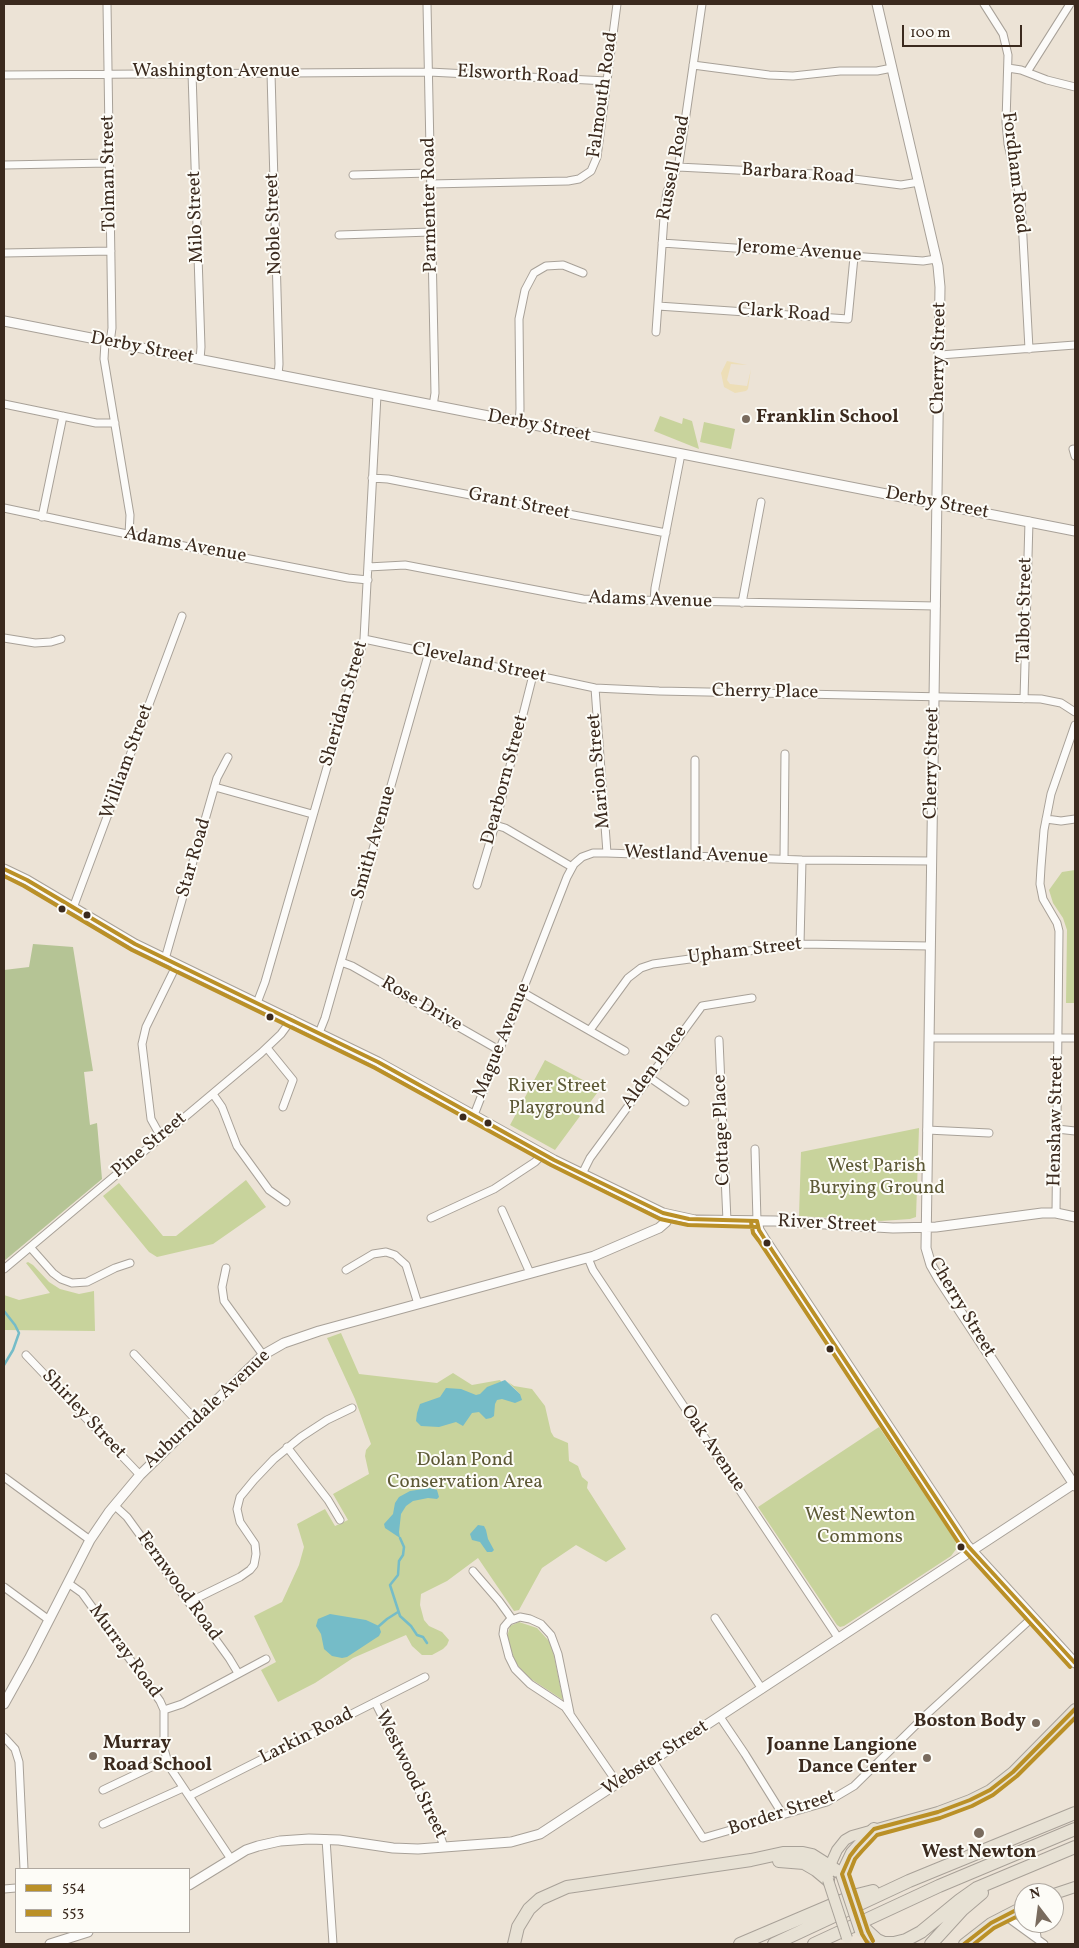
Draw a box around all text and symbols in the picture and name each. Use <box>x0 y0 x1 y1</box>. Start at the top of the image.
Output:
scale bar <box>904 15 1024 47</box>
text: 100 m <box>910 23 950 44</box>
street label: Falmouth Road <box>584 30 624 160</box>
street label: Elsworth Road <box>456 61 580 91</box>
street label: Washington Avenue <box>132 62 300 84</box>
street label: Fordham Road <box>995 111 1033 235</box>
street label: Russell Road <box>654 113 696 223</box>
street label: Tolman Street <box>98 115 122 231</box>
street label: Parmenter Road <box>418 137 444 273</box>
street label: Barbara Road <box>741 160 855 190</box>
street label: Milo Street <box>184 170 210 264</box>
street label: Noble Street <box>262 172 288 276</box>
street label: Jerome Avenue <box>736 236 862 268</box>
street label: Clark Road <box>737 299 831 329</box>
street label: Cherry Street <box>928 302 952 414</box>
street label: Derby Street <box>88 328 196 370</box>
street label: Derby Street <box>485 406 593 448</box>
place label: Franklin School <box>756 408 899 430</box>
marker: Franklin School <box>740 413 752 425</box>
street label: Derby Street <box>883 483 991 525</box>
street label: Grant Street <box>466 484 572 526</box>
street label: Adams Avenue <box>122 523 248 569</box>
street label: Talbot Street <box>1014 557 1038 663</box>
street label: Adams Avenue <box>588 587 712 615</box>
street label: Sheridan Street <box>316 639 374 769</box>
street label: Cleveland Street <box>410 639 548 689</box>
street label: Cherry Place <box>712 681 818 705</box>
street label: William Street <box>97 701 159 823</box>
street label: Cherry Street <box>921 707 945 819</box>
street label: Dearborn Street <box>478 712 534 848</box>
street label: Marion Street <box>584 712 616 830</box>
street label: Smith Avenue <box>348 784 402 902</box>
street label: Star Road <box>173 816 217 900</box>
street label: Westland Avenue <box>623 842 769 870</box>
unlabelled marker <box>57 904 67 914</box>
unlabelled marker <box>82 910 92 920</box>
street label: Upham Street <box>687 934 803 970</box>
street label: Rose Drive <box>376 973 466 1037</box>
street label: Mague Avenue <box>469 980 537 1102</box>
unlabelled marker <box>265 1012 275 1022</box>
street label: Alden Place <box>617 1022 693 1114</box>
street label: Henshaw Street <box>1044 1055 1070 1187</box>
street label: Cottage Place <box>710 1074 736 1186</box>
park label: River Street Playground <box>507 1077 607 1121</box>
street label: Pine Street <box>108 1108 192 1184</box>
unlabelled marker <box>458 1112 468 1122</box>
unlabelled marker <box>483 1118 493 1128</box>
park label: West Parish Burying Ground <box>809 1157 945 1201</box>
street label: River Street <box>777 1211 877 1239</box>
unlabelled marker <box>762 1238 772 1248</box>
street label: Cherry Street <box>922 1254 1000 1362</box>
unlabelled marker <box>825 1344 835 1354</box>
street label: Auburndale Avenue <box>140 1345 276 1475</box>
street label: Shirley Street <box>36 1366 130 1464</box>
street label: Oak Avenue <box>675 1401 749 1497</box>
park label: Dolan Pond Conservation Area <box>387 1451 543 1495</box>
park label: West Newton Commons <box>805 1506 915 1550</box>
street label: Fernwood Road <box>131 1528 225 1646</box>
unlabelled marker <box>956 1542 966 1552</box>
street label: Murray Road <box>83 1601 165 1703</box>
street label: Larkin Road <box>256 1704 358 1770</box>
street label: Westwood Street <box>369 1707 451 1843</box>
place label: Boston Body <box>914 1712 1026 1734</box>
street label: Webster Street <box>599 1716 713 1802</box>
marker: Boston Body <box>1030 1717 1042 1729</box>
place label: Murray Road School <box>103 1734 212 1778</box>
place label: Joanne Langione Dance Center <box>767 1736 917 1780</box>
marker: Murray Road School <box>87 1750 99 1762</box>
marker: Joanne Langione Dance Center <box>921 1752 933 1764</box>
street label: Border Street <box>726 1786 838 1842</box>
marker: West Newton <box>972 1826 986 1840</box>
place label: West Newton <box>921 1843 1037 1865</box>
legend <box>15 1868 190 1933</box>
text: 554 <box>62 1877 85 1898</box>
north arrow <box>1014 1883 1064 1933</box>
text: N <box>1028 1884 1043 1904</box>
text: 553 <box>62 1902 84 1923</box>

